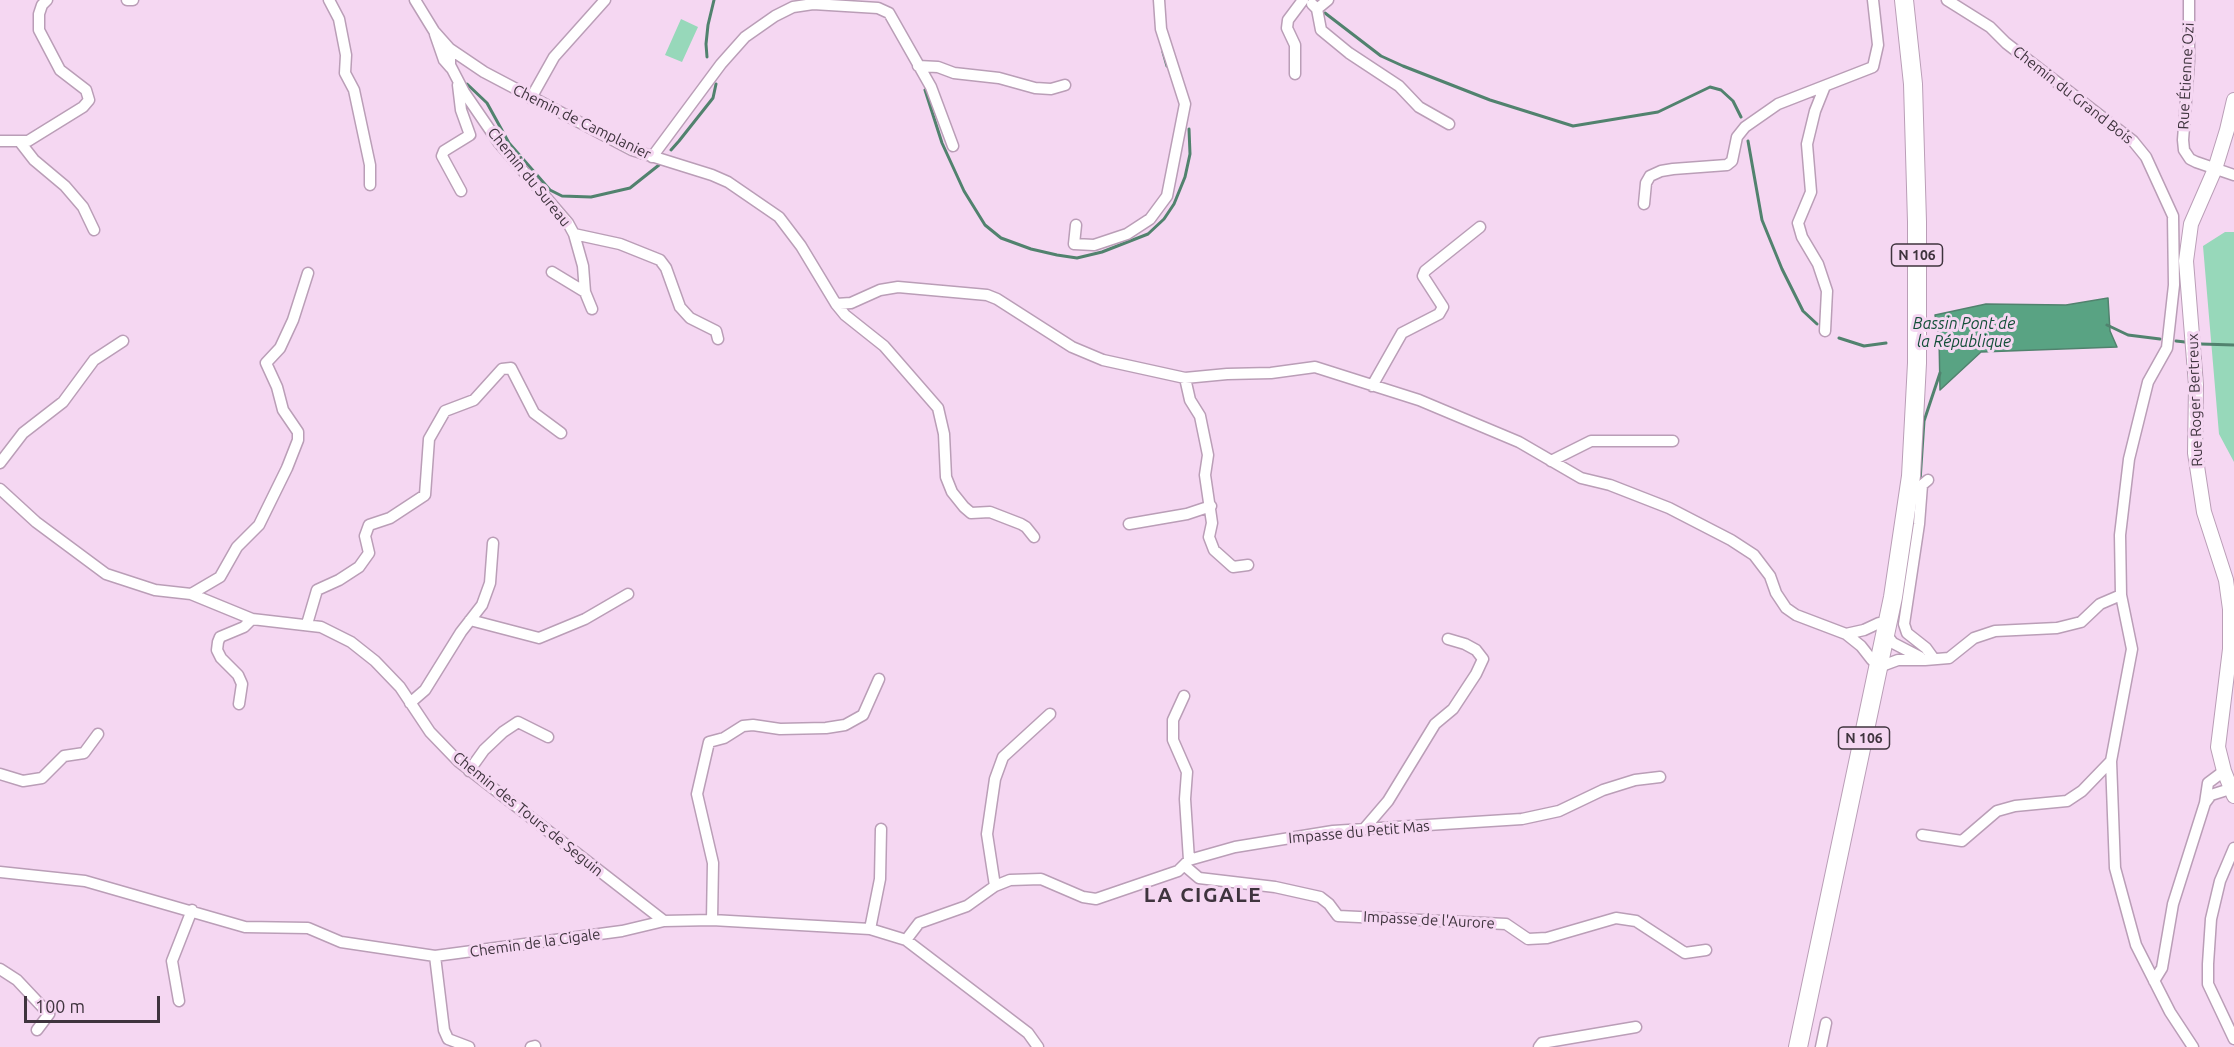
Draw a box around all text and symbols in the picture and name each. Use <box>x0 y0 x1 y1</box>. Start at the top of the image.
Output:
street label: Rue Étienne Ozi <box>2174 22 2198 130</box>
street label: Chemin du Grand Bois <box>2009 42 2137 148</box>
street label: Chemin de Camplanier <box>510 81 654 163</box>
street label: Chemin du Sureau <box>484 124 574 230</box>
road number: N 106 <box>1892 244 1942 266</box>
water label: Bassin Pont de la République <box>1913 314 2015 352</box>
street label: Rue Roger Bertreux <box>2184 333 2206 467</box>
road number: N 106 <box>1838 727 1890 749</box>
street label: Chemin des Tours de Seguin <box>449 748 607 880</box>
street label: Impasse du Petit Mas <box>1288 817 1430 847</box>
district label: LA CIGALE <box>1144 882 1262 908</box>
street label: Impasse de l'Aurore <box>1363 908 1495 932</box>
street label: Chemin de la Cigale <box>469 925 601 961</box>
scale bar <box>27 984 164 1022</box>
text: 100 m <box>35 996 85 1016</box>

